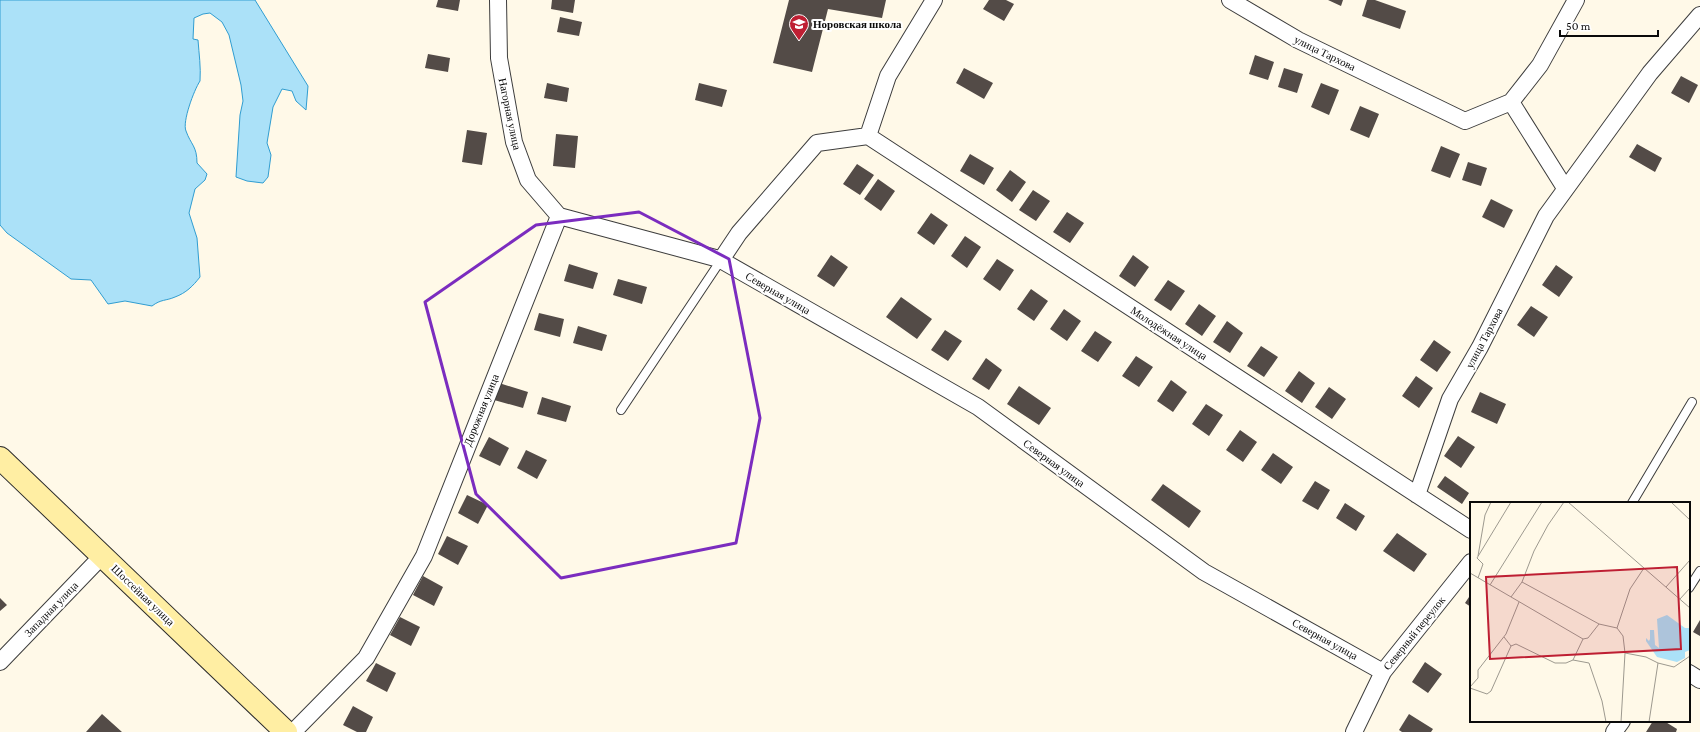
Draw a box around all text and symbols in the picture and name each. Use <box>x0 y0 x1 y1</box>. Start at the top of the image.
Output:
scale bar <box>1560 12 1658 38</box>
school or university icon: Норовская школа <box>788 13 810 41</box>
place label: Норовская школа <box>813 18 902 30</box>
text: 50 m <box>1566 19 1591 33</box>
street label: улица Тархова <box>1292 33 1358 73</box>
street label: Нагорная улица <box>497 77 523 151</box>
street label: Северная улица <box>743 270 813 316</box>
street label: Молодёжная улица <box>1129 304 1210 362</box>
street label: улица Тархова <box>1463 306 1505 370</box>
street label: Дорожная улица <box>461 372 501 448</box>
street label: Северная улица <box>1021 437 1087 489</box>
inset map <box>1470 502 1690 722</box>
street label: Шоссейная улица <box>109 562 177 628</box>
street label: Западная улица <box>22 579 80 639</box>
street label: Северный переулок <box>1381 593 1448 672</box>
street label: Северная улица <box>1290 616 1360 662</box>

